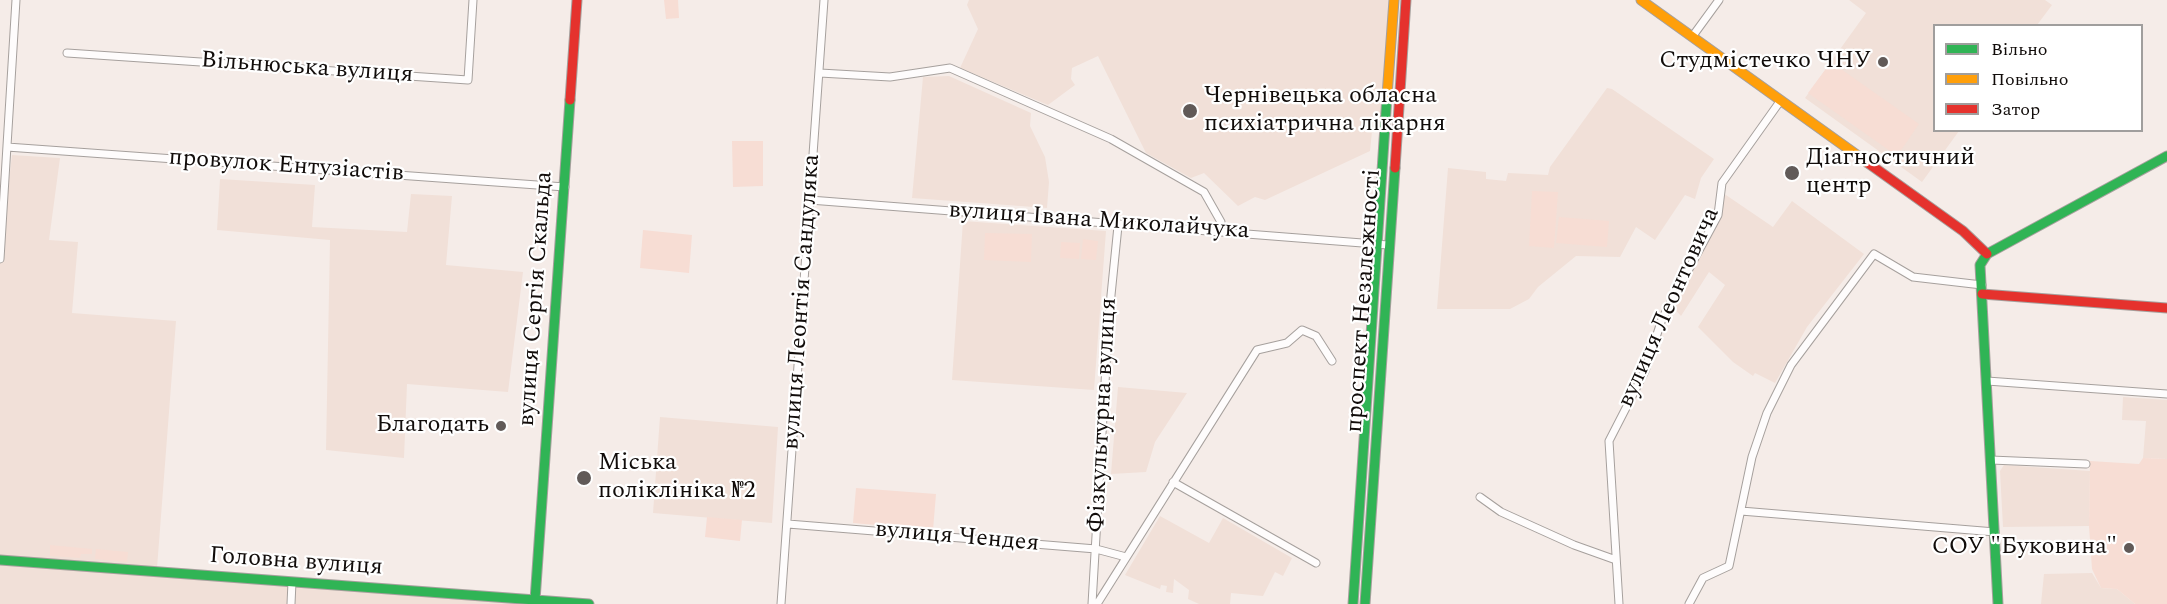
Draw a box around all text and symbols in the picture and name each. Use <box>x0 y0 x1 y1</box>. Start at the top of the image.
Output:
legend <box>1933 24 2143 132</box>
text: Вільно <box>1991 36 2048 63</box>
street label: Вільнюська вулиця <box>200 47 414 91</box>
place label: Студмістечко ЧНУ <box>1659 48 1871 76</box>
marker: Студмістечко ЧНУ <box>1876 55 1890 69</box>
text: Повільно <box>1991 66 2068 93</box>
place label: Чернівецька обласна психіатрична лікарня <box>1204 83 1446 139</box>
text: Затор <box>1991 96 2040 123</box>
marker: Чернівецька обласна психіатрична лікарня <box>1181 102 1199 120</box>
street label: провулок Ентузіастів <box>168 144 404 190</box>
place label: Діагностичний центр <box>1806 145 1975 201</box>
street label: вулиця Леонтія Сандуляка <box>778 153 828 451</box>
marker: Діагностичний центр <box>1783 164 1801 182</box>
street label: проспект Незалежності <box>1341 168 1389 434</box>
street label: вулиця Сергія Скальда <box>514 170 560 428</box>
street label: вулиця Івана Миколайчука <box>948 197 1250 247</box>
street label: вулиця Леонтовича <box>1613 203 1727 413</box>
street label: Фізкультурна вулиця <box>1083 297 1125 533</box>
place label: Благодать <box>376 412 489 440</box>
marker: Благодать <box>494 419 508 433</box>
place label: Міська поліклініка №2 <box>598 450 756 506</box>
marker: Міська поліклініка №2 <box>575 469 593 487</box>
street label: вулиця Чендея <box>874 516 1040 560</box>
place label: СОУ "Буковина" <box>1932 534 2117 562</box>
marker: СОУ "Буковина" <box>2122 541 2136 555</box>
street label: Головна вулиця <box>208 543 384 583</box>

